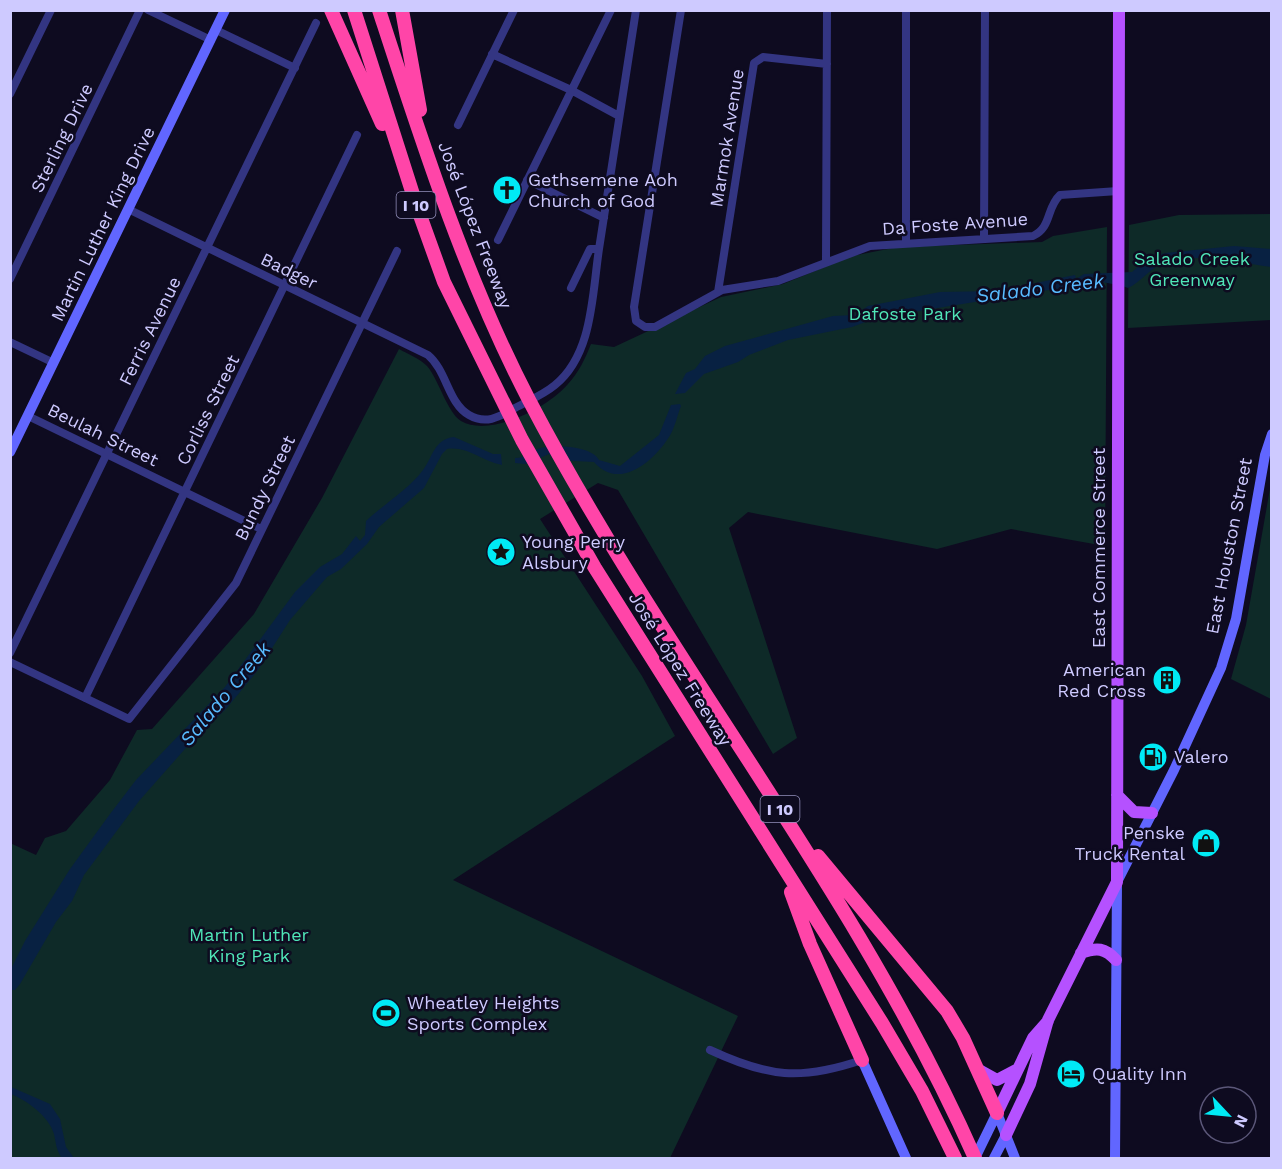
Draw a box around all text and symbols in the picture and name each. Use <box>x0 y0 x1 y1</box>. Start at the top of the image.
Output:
street label: Marmok Avenue <box>705 67 748 209</box>
street label: Sterling Drive <box>26 80 97 196</box>
street label: Martin Luther King Drive <box>46 123 159 325</box>
street label: José López Freeway <box>434 138 517 312</box>
place label: Gethsemene Aoh Church of God <box>528 169 678 211</box>
church icon: Gethsemene Aoh Church of God <box>491 174 523 206</box>
road number: I 10 <box>396 192 436 218</box>
street label: Da Foste Avenue <box>881 208 1029 239</box>
street label: Badger <box>257 248 321 293</box>
park label: Salado Creek Greenway <box>1134 248 1250 290</box>
water label: Salado Creek <box>975 268 1106 308</box>
street label: Ferris Avenue <box>114 273 185 389</box>
park label: Dafoste Park <box>849 303 961 324</box>
street label: Corliss Street <box>172 351 244 468</box>
street label: Beulah Street <box>45 399 162 471</box>
street label: Bundy Street <box>230 431 299 544</box>
street label: East Commerce Street <box>1088 447 1109 648</box>
street label: East Houston Street <box>1201 456 1256 636</box>
place label: Young Perry Alsbury <box>522 531 626 573</box>
place icon: Young Perry Alsbury <box>485 536 517 568</box>
street label: José López Freeway <box>625 588 737 750</box>
water label: Salado Creek <box>174 636 276 751</box>
place label: American Red Cross <box>1057 659 1146 701</box>
building icon: American Red Cross <box>1151 664 1183 696</box>
fuel station icon: Valero <box>1137 741 1169 773</box>
place label: Valero <box>1174 746 1229 767</box>
road number: I 10 <box>760 796 800 822</box>
place label: Penske Truck Rental <box>1075 822 1185 864</box>
shop icon: Penske Truck Rental <box>1190 827 1222 859</box>
park label: Martin Luther King Park <box>189 924 309 966</box>
place label: Wheatley Heights Sports Complex <box>407 992 560 1034</box>
sports icon: Wheatley Heights Sports Complex <box>370 997 402 1029</box>
hotel icon: Quality Inn <box>1055 1058 1087 1090</box>
place label: Quality Inn <box>1092 1063 1187 1084</box>
north arrow <box>1198 1085 1258 1145</box>
text: N <box>1230 1112 1252 1131</box>

